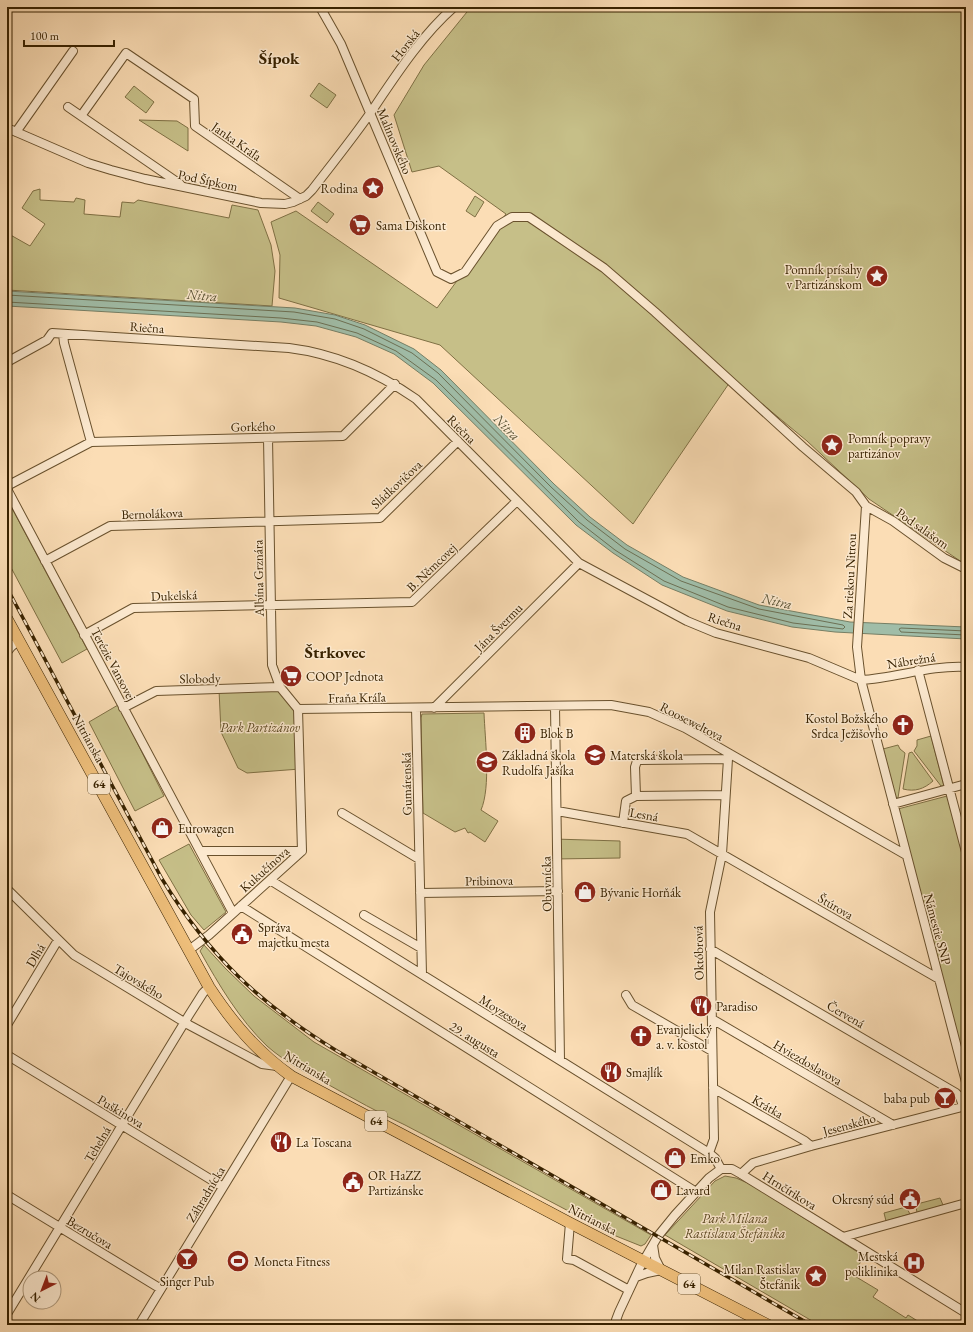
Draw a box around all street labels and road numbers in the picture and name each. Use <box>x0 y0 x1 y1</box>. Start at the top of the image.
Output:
street label: Horská <box>387 25 424 65</box>
street label: Malinovského <box>373 106 416 177</box>
street label: Janka Kráľa <box>208 117 266 165</box>
street label: Pod Šípkom <box>177 166 239 195</box>
street label: Riečna <box>129 318 166 337</box>
street label: Riečna <box>443 411 480 448</box>
street label: Gorkého <box>231 418 275 435</box>
street label: Sládkovičova <box>367 456 426 512</box>
street label: Bernolákova <box>121 504 184 523</box>
street label: Pod salašom <box>893 504 952 553</box>
street label: Za riekou Nitrou <box>839 533 860 619</box>
street label: Albína Grznára <box>249 539 268 618</box>
street label: B. Němcovej <box>403 539 460 595</box>
street label: Dukelská <box>151 586 198 605</box>
street label: Jána Švermu <box>470 599 526 656</box>
street label: Riečna <box>706 608 745 635</box>
street label: Terézie Vansovej <box>87 625 140 704</box>
street label: Nábrežná <box>886 648 937 673</box>
street label: Slobody <box>179 670 221 687</box>
street label: Fraňa Kráľa <box>328 688 387 707</box>
street label: Rooseweltova <box>657 698 727 745</box>
street label: Nitrianska <box>68 711 109 766</box>
street label: Gumárenská <box>397 751 416 816</box>
road number: 64 <box>88 774 110 794</box>
street label: Lesná <box>628 804 660 826</box>
street label: Kukučínova <box>236 842 293 896</box>
street label: Obuvnícka <box>538 855 555 912</box>
street label: Pribinova <box>465 872 514 889</box>
street label: Štúrova <box>815 890 857 924</box>
street label: Námestie SNP <box>920 892 955 967</box>
street label: Októbrová <box>690 925 707 980</box>
street label: Dlhá <box>22 940 50 970</box>
street label: Tajovského <box>110 960 167 1003</box>
street label: Moyzesova <box>476 991 532 1034</box>
street label: Červená <box>824 997 869 1032</box>
street label: 29. augusta <box>446 1017 504 1062</box>
street label: Hviezdoslavova <box>770 1036 846 1089</box>
street label: Nitrianska <box>281 1047 335 1089</box>
street label: Puškinova <box>94 1091 148 1132</box>
street label: Krátka <box>749 1091 787 1123</box>
street label: Jesenského <box>820 1109 877 1140</box>
road number: 64 <box>365 1111 387 1131</box>
street label: Tehelná <box>80 1122 115 1166</box>
street label: Záhradnícka <box>182 1162 229 1225</box>
street label: Hrnčírikova <box>759 1167 821 1214</box>
street label: Nitrianska <box>565 1200 621 1239</box>
street label: Bezručova <box>64 1212 117 1253</box>
road number: 64 <box>678 1274 700 1294</box>

